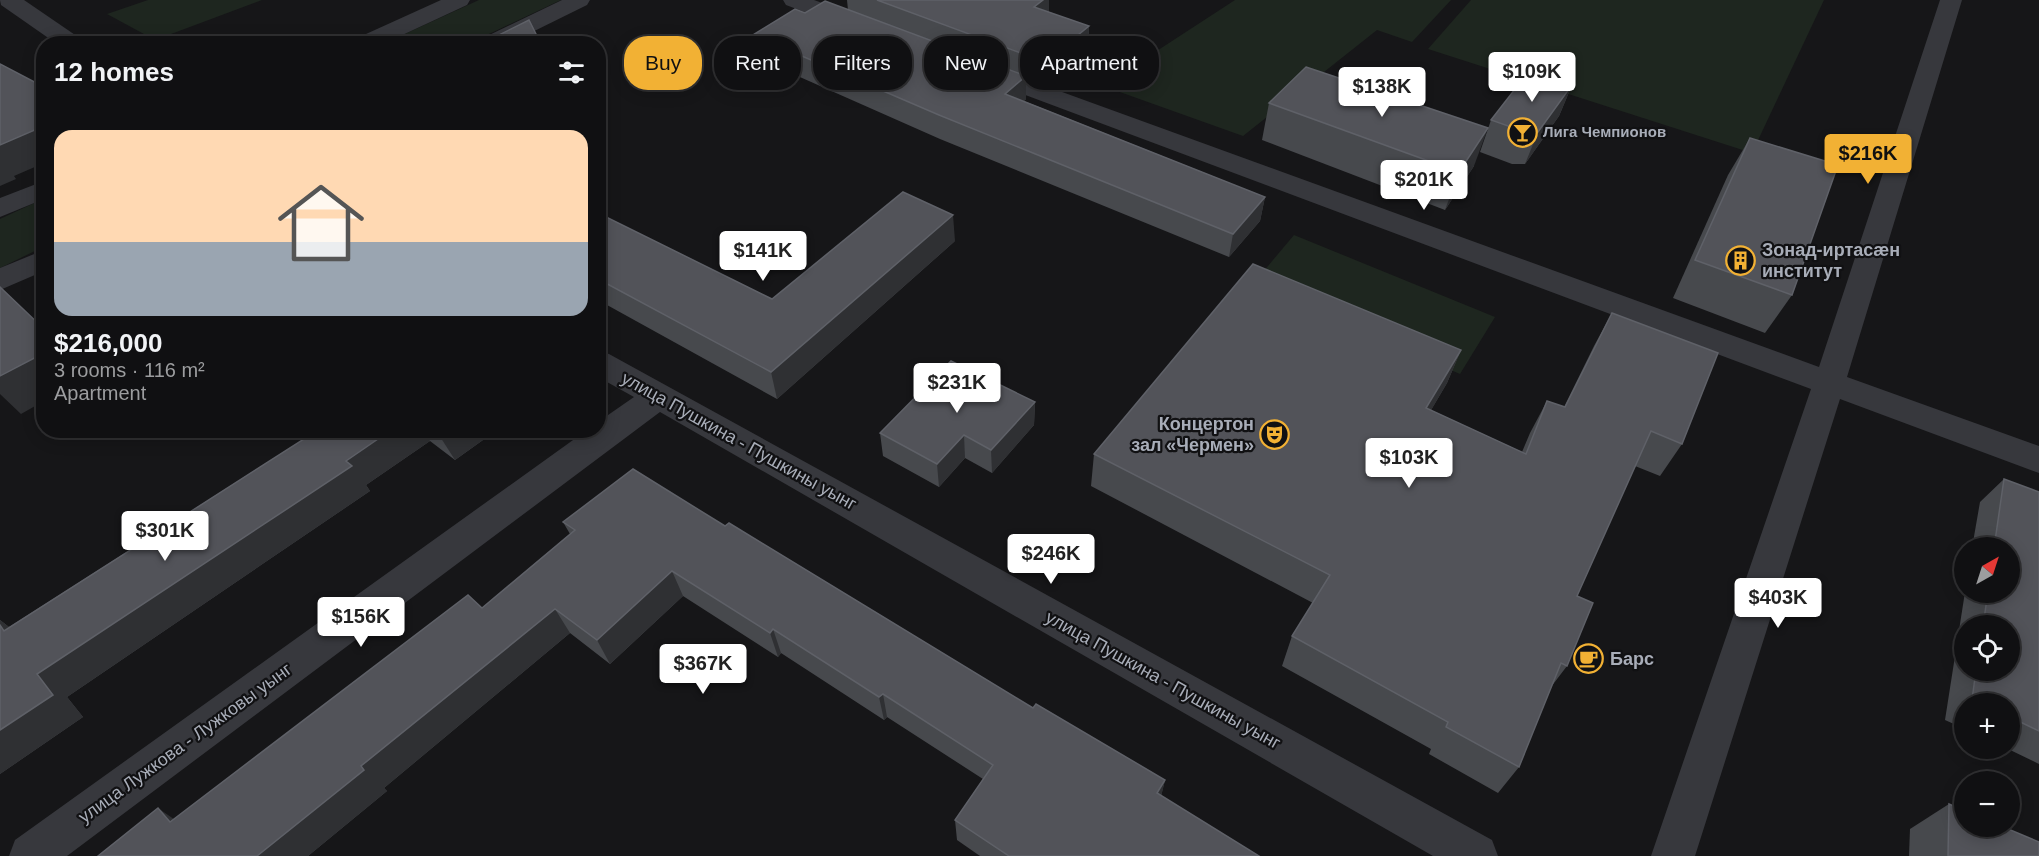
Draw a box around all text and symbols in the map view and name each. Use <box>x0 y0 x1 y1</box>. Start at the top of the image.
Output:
chip: Buy <box>624 36 702 90</box>
chip: Rent <box>714 36 801 90</box>
chip: Filters <box>813 36 912 90</box>
chip: New <box>924 36 1008 90</box>
chip: Apartment <box>1020 36 1159 90</box>
pin: $109K <box>1490 52 1574 103</box>
icon: filters <box>555 56 588 89</box>
text: 12 homes <box>54 57 174 87</box>
text: $109K <box>1503 60 1561 82</box>
pin: $138K <box>1340 67 1424 118</box>
text: $138K <box>1353 75 1411 97</box>
bar icon: Лига Чемпионов <box>1506 116 1538 148</box>
place label: Лига Чемпионов <box>1543 123 1666 140</box>
pin: $216K <box>1826 134 1910 185</box>
text: $216K <box>1839 142 1897 164</box>
pin: $201K <box>1382 160 1466 211</box>
text: $201K <box>1395 168 1453 190</box>
icon: home <box>267 169 375 277</box>
pin: $141K <box>721 231 805 282</box>
text: $141K <box>734 239 792 261</box>
place label: Зонад-иртасæн институт <box>1762 240 1900 281</box>
building icon: Зонад-иртасæн институт <box>1725 244 1757 276</box>
text: $216,000 <box>54 328 162 358</box>
text: 3 rooms · 116 m² <box>54 359 205 381</box>
pin: $231K <box>915 363 999 414</box>
street label: улица Пушкина - Пушкины уынг <box>618 368 860 514</box>
text: $231K <box>928 371 986 393</box>
text: Apartment <box>54 382 146 404</box>
place label: Концертон зал «Чермен» <box>1131 414 1254 455</box>
theatre icon: Концертон зал «Чермен» <box>1259 418 1291 450</box>
pin: $103K <box>1367 438 1451 489</box>
text: $103K <box>1380 446 1438 468</box>
pin: $301K <box>123 511 207 562</box>
text: $301K <box>136 519 194 541</box>
pin: $246K <box>1009 534 1093 585</box>
north arrow <box>1954 537 2020 603</box>
map controls <box>1954 537 2020 837</box>
text: $246K <box>1022 542 1080 564</box>
pin: $403K <box>1736 578 1820 629</box>
text: $403K <box>1749 586 1807 608</box>
pin: $156K <box>319 597 403 648</box>
text: $156K <box>332 605 390 627</box>
street label: улица Пушкина - Пушкины уынг <box>1042 607 1284 753</box>
button: locate <box>1954 615 2020 681</box>
cafe icon: Барс <box>1573 643 1605 675</box>
pin: $367K <box>661 644 745 695</box>
place label: Барс <box>1610 649 1654 669</box>
text: $367K <box>674 652 732 674</box>
street label: улица Лужкова - Лужковы уынг <box>75 659 296 827</box>
button: + <box>1954 693 2020 759</box>
button: − <box>1954 771 2020 837</box>

